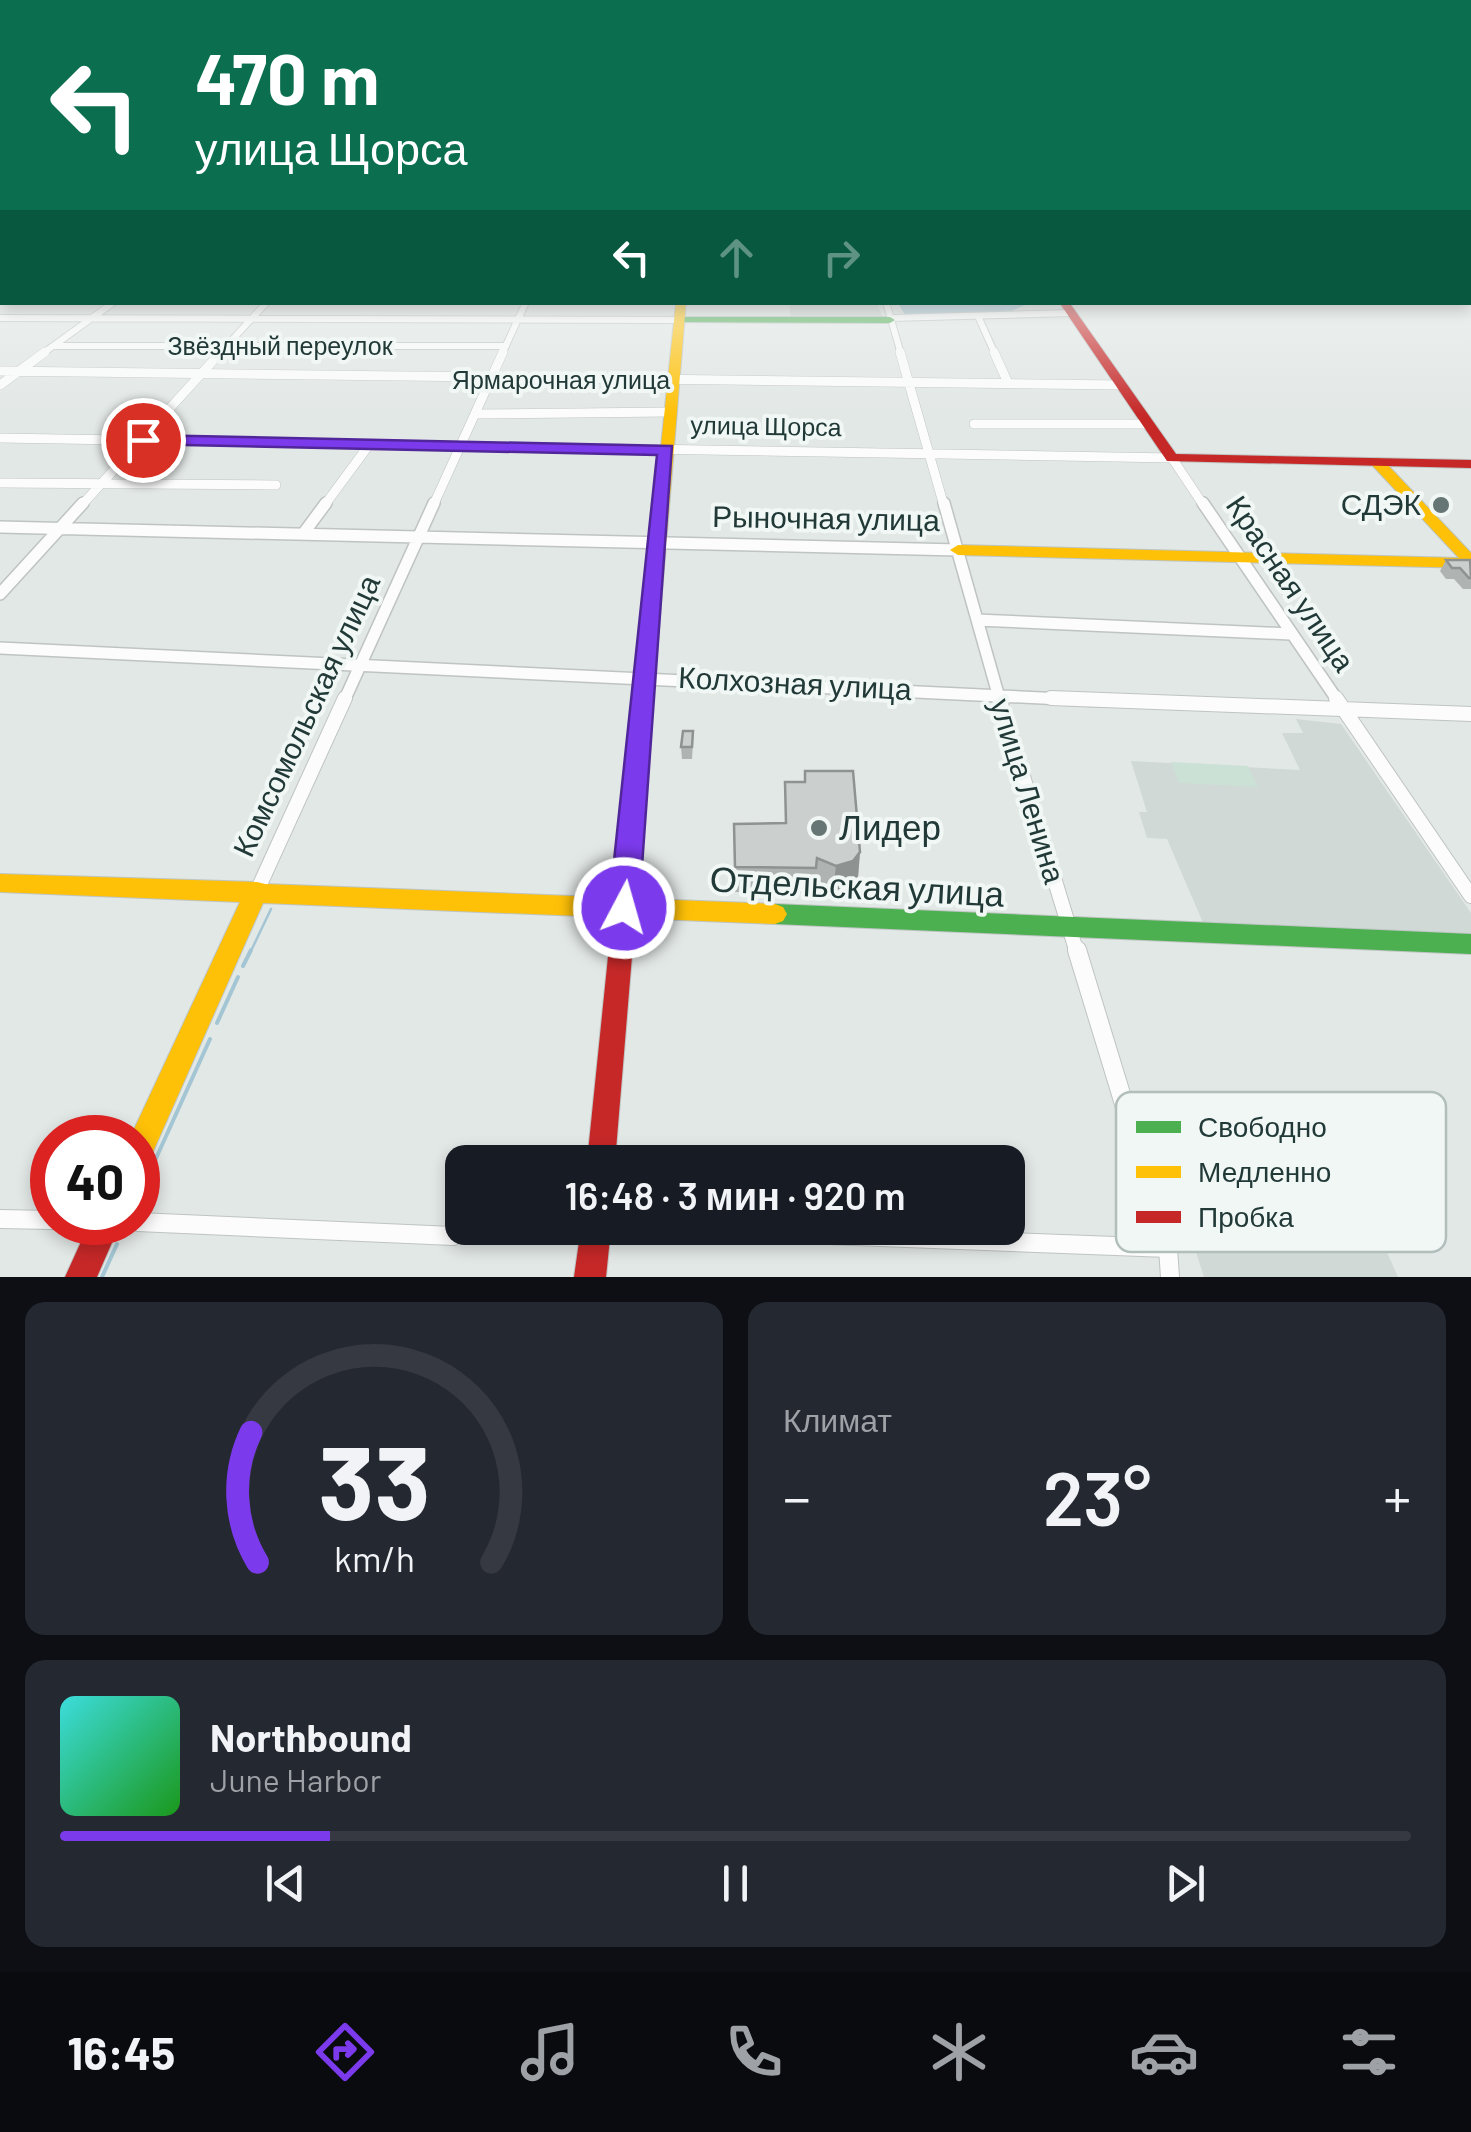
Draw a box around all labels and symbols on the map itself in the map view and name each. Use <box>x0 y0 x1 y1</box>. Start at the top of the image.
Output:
street label: Звёздный переулок <box>167 330 394 360</box>
street label: Ярмарочная улица <box>452 364 670 394</box>
pin <box>101 398 186 483</box>
street label: улица Щорса <box>690 409 842 441</box>
place label: СДЭК <box>1341 485 1422 521</box>
street label: Красная улица <box>1220 488 1364 678</box>
marker: СДЭК <box>1430 494 1452 516</box>
street label: Рыночная улица <box>712 497 941 537</box>
street label: Комсомольская улица <box>224 568 386 862</box>
street label: Колхозная улица <box>677 658 913 706</box>
street label: улица Ленина <box>984 694 1074 888</box>
place label: Лидер <box>839 805 941 847</box>
marker: Лидер <box>808 817 830 839</box>
position arrow <box>572 856 676 960</box>
street label: Отдельская улица <box>709 856 1006 914</box>
legend <box>1116 1092 1446 1252</box>
text: Свободно <box>1198 1109 1327 1143</box>
speed limit sign: 40 <box>30 1115 160 1245</box>
text: Медленно <box>1198 1154 1331 1188</box>
text: Пробка <box>1198 1199 1294 1233</box>

